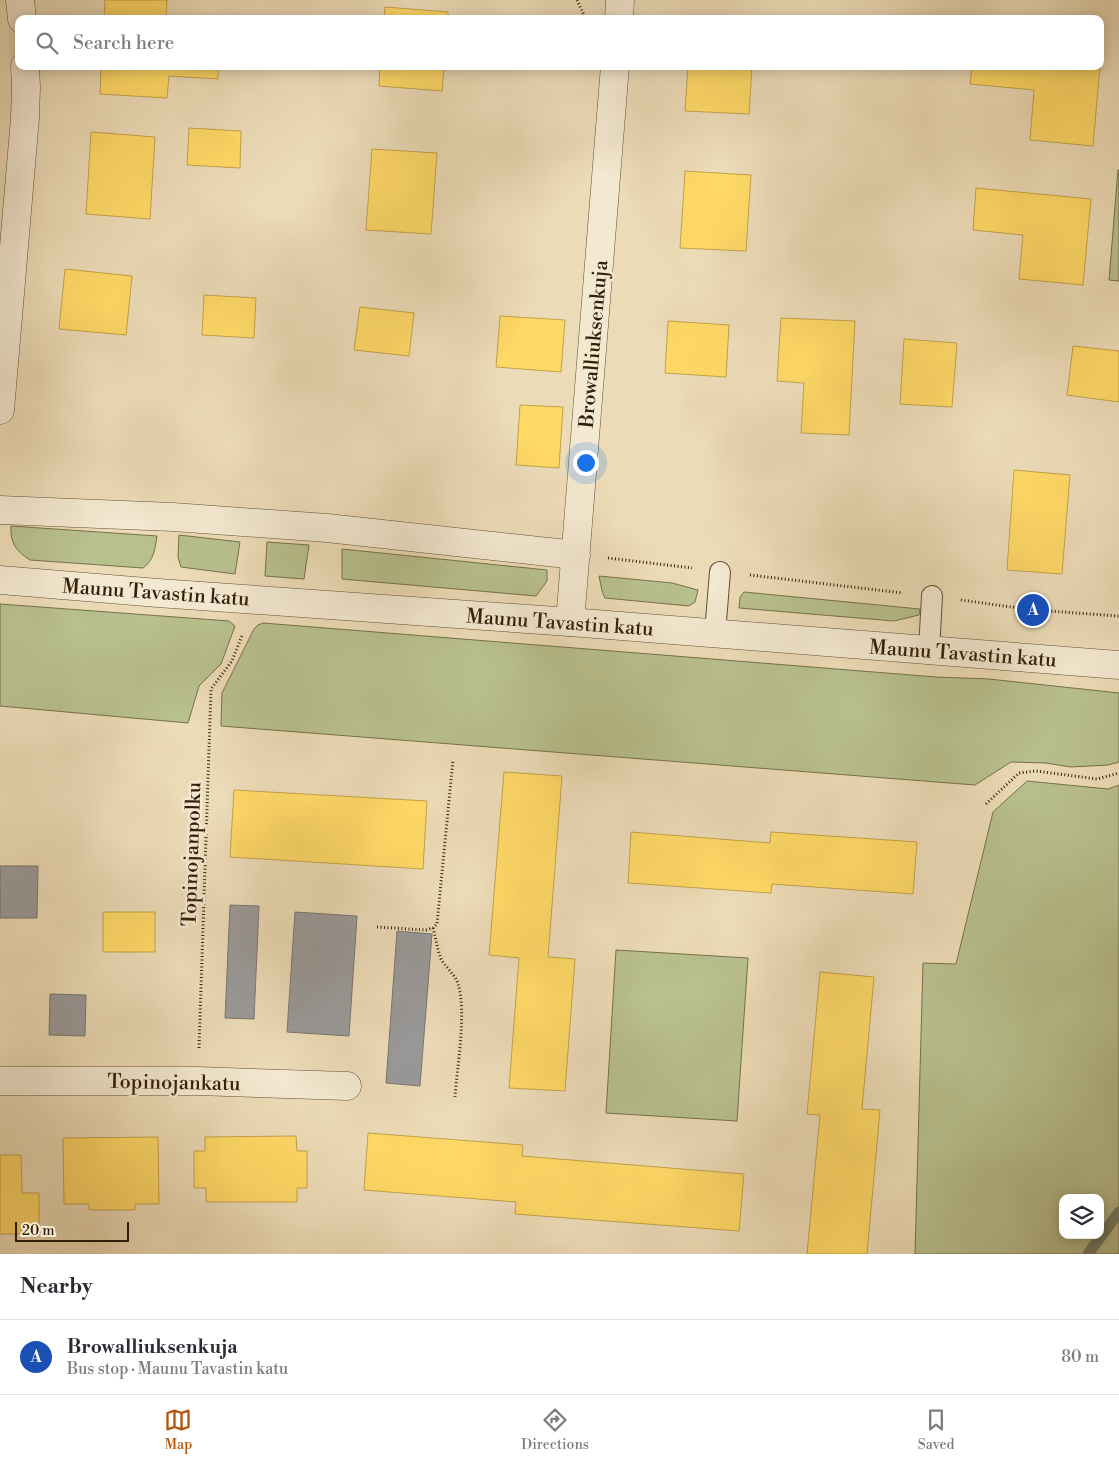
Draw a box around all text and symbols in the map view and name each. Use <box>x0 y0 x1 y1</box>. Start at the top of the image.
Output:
search box <box>15 15 1104 70</box>
icon: search <box>33 29 61 57</box>
text: Search here <box>73 31 174 55</box>
street label: Browalliuksenkuja <box>575 258 614 430</box>
your location <box>573 450 599 476</box>
street label: Maunu Tavastin katu <box>61 574 251 613</box>
pin: A <box>1017 591 1049 629</box>
street label: Maunu Tavastin katu <box>465 604 655 643</box>
street label: Maunu Tavastin katu <box>868 635 1058 674</box>
street label: Topinojanpolku <box>177 781 208 927</box>
street label: Topinojankatu <box>107 1070 241 1097</box>
map controls <box>1059 1194 1104 1239</box>
button: layers <box>1059 1194 1104 1239</box>
scale bar <box>15 1219 129 1242</box>
text: 20 m <box>22 1222 54 1240</box>
text: Nearby <box>20 1274 93 1300</box>
text: Browalliuksenkuja <box>67 1335 238 1359</box>
text: A <box>30 1347 42 1367</box>
text: 80 m <box>1061 1347 1099 1367</box>
text: Bus stop · Maunu Tavastin katu <box>67 1359 288 1379</box>
tab: Map <box>164 1406 192 1454</box>
tab: Directions <box>521 1406 589 1454</box>
tab: Saved <box>918 1406 955 1454</box>

